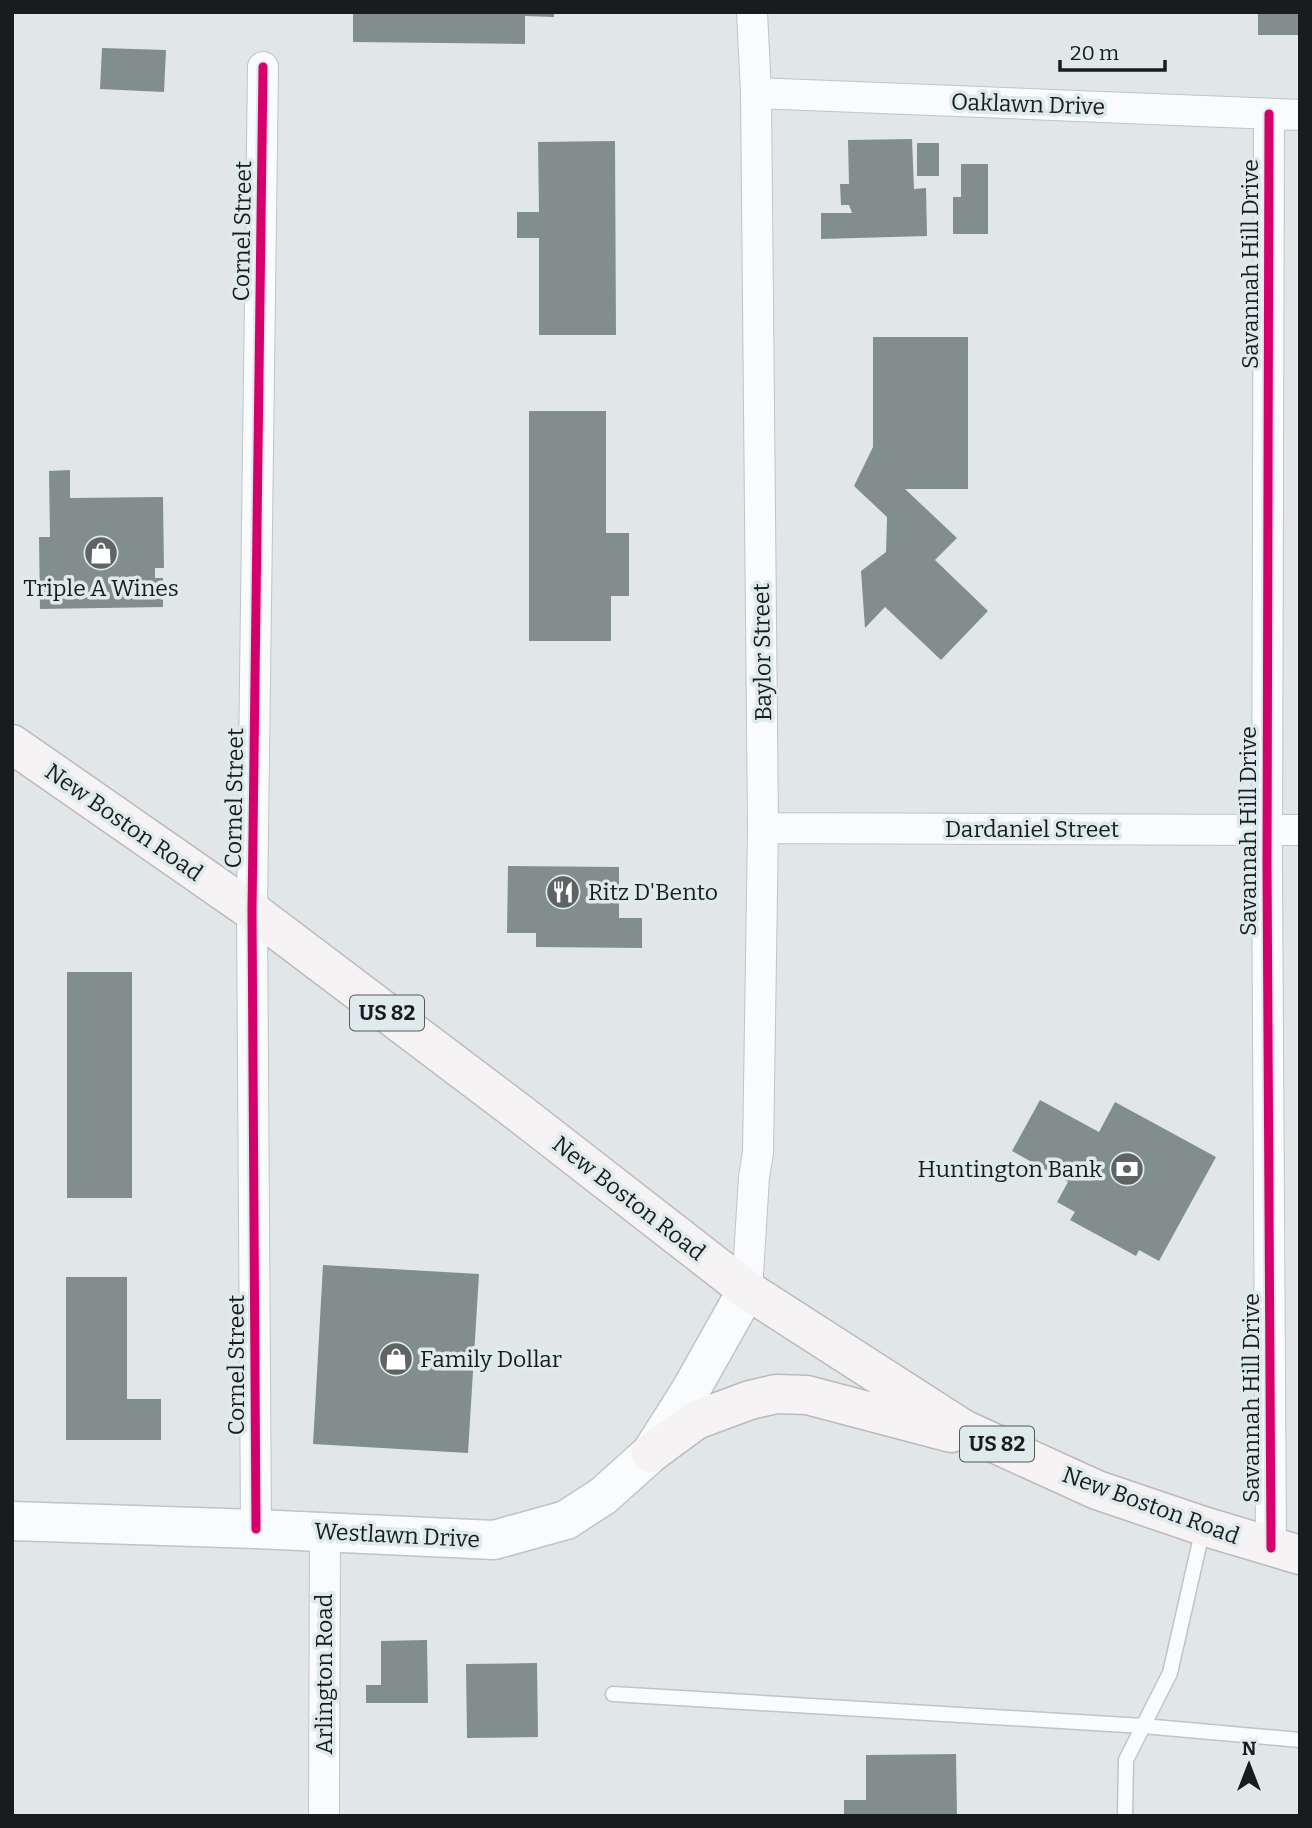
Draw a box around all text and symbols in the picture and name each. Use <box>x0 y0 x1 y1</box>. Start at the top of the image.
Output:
scale bar <box>1060 28 1165 72</box>
text: 20 m <box>1070 40 1119 66</box>
street label: Oaklawn Drive <box>950 87 1106 121</box>
street label: Savannah Hill Drive <box>1236 159 1264 369</box>
street label: Cornel Street <box>227 160 257 302</box>
shop icon: Triple A Wines <box>82 534 120 572</box>
place label: Triple A Wines <box>23 574 179 602</box>
street label: Baylor Street <box>747 583 777 721</box>
street label: Savannah Hill Drive <box>1234 726 1262 936</box>
street label: Cornel Street <box>219 727 249 869</box>
street label: New Boston Road <box>40 757 209 887</box>
street label: Dardaniel Street <box>945 815 1119 843</box>
restaurant icon: Ritz D'Bento <box>544 873 582 911</box>
place label: Ritz D'Bento <box>588 878 718 906</box>
road number: US 82 <box>350 996 424 1030</box>
street label: New Boston Road <box>547 1130 711 1267</box>
bank icon: Huntington Bank <box>1108 1150 1146 1188</box>
place label: Huntington Bank <box>918 1155 1102 1183</box>
street label: Savannah Hill Drive <box>1237 1293 1265 1503</box>
street label: Cornel Street <box>222 1295 250 1435</box>
shop icon: Family Dollar <box>377 1340 415 1378</box>
place label: Family Dollar <box>420 1345 562 1373</box>
road number: US 82 <box>960 1426 1034 1462</box>
street label: New Boston Road <box>1059 1460 1244 1550</box>
street label: Westlawn Drive <box>313 1517 481 1553</box>
street label: Arlington Road <box>310 1593 338 1754</box>
north arrow <box>1214 1730 1284 1800</box>
text: N <box>1242 1737 1257 1760</box>

